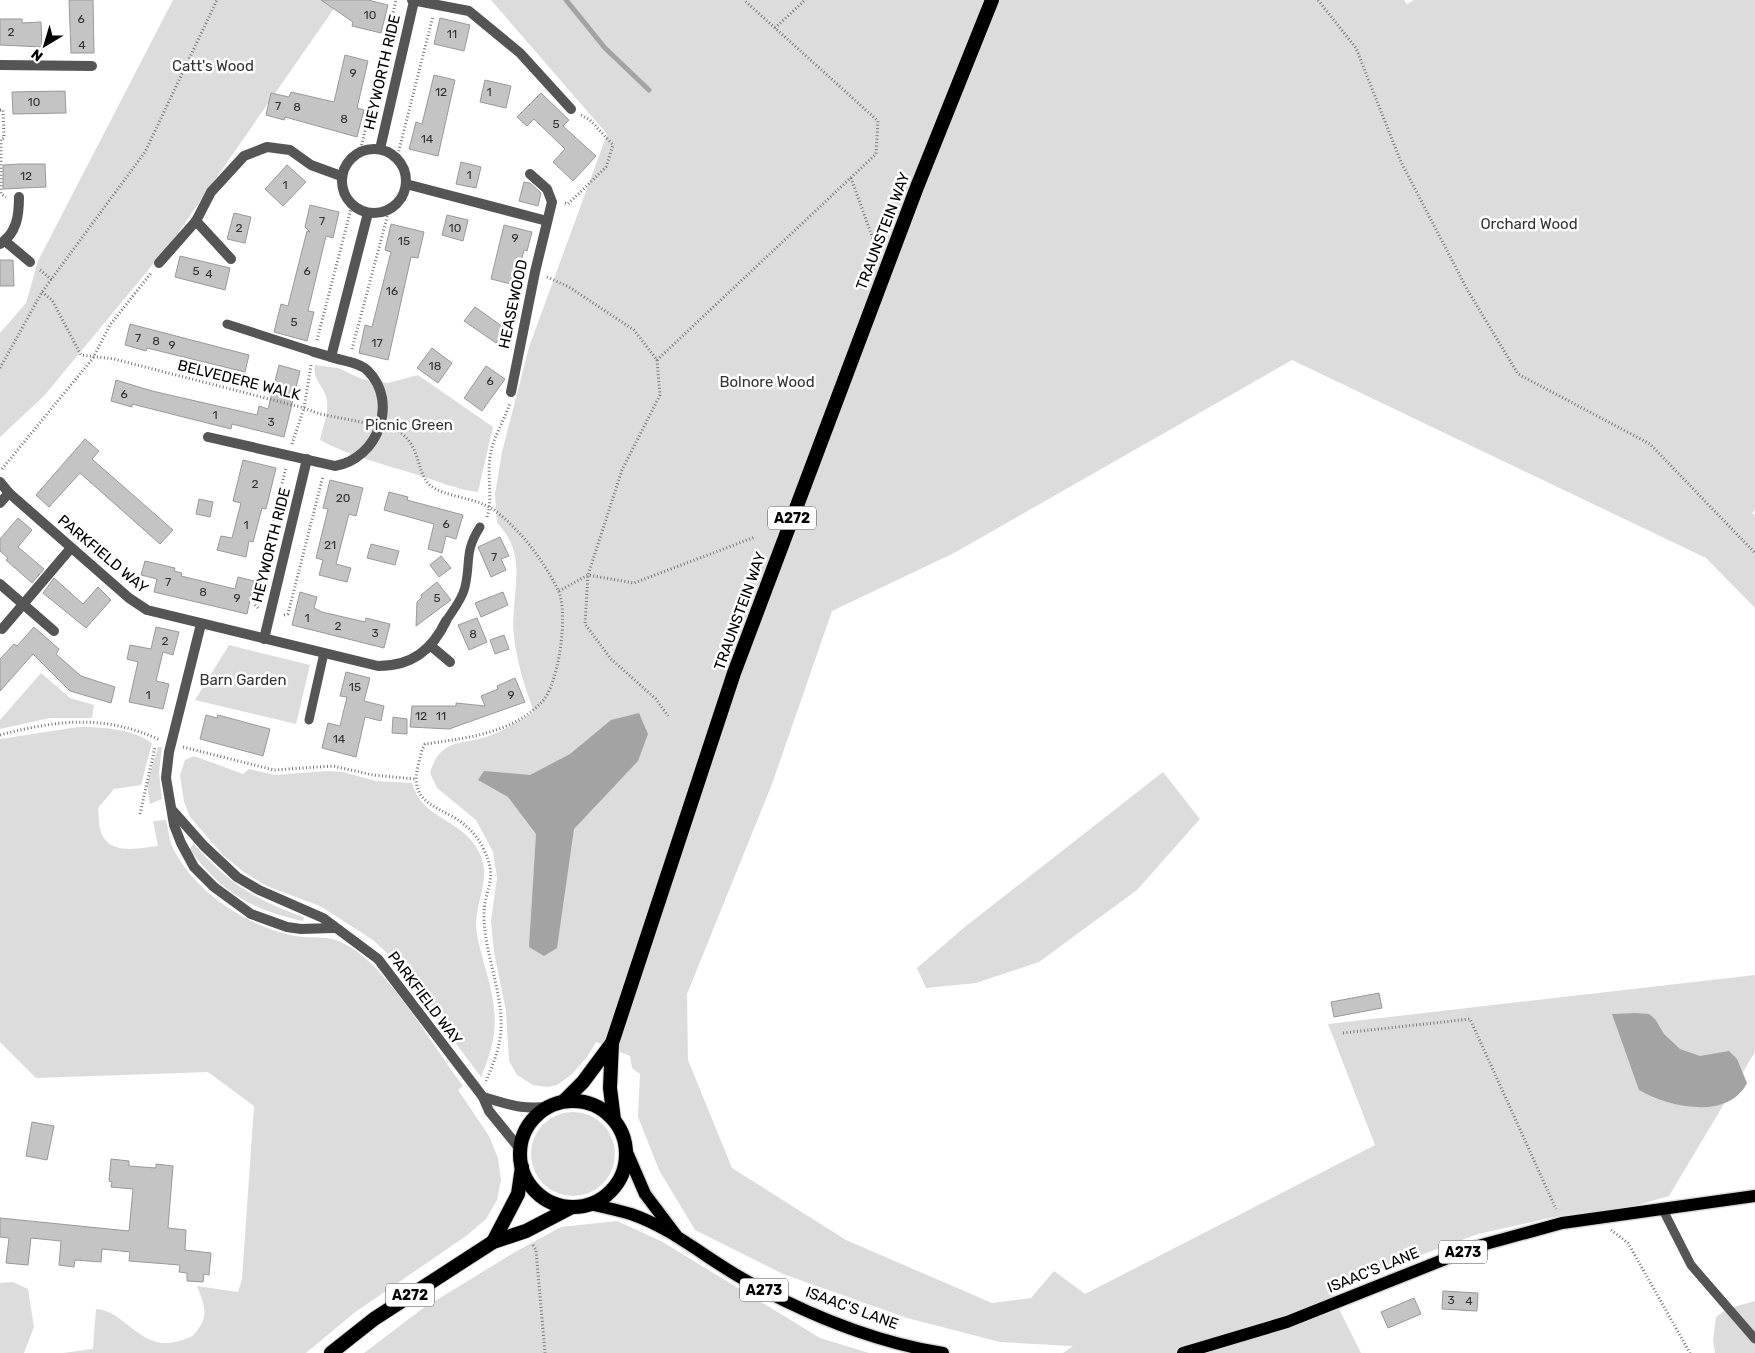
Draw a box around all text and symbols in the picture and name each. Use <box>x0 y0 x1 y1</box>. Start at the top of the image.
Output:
house number: 10 <box>364 8 376 22</box>
house number: 6 <box>77 12 85 26</box>
street label: HEYWORTH RIDE <box>360 13 404 131</box>
north arrow <box>20 20 70 70</box>
house number: 2 <box>7 25 15 39</box>
house number: 11 <box>447 27 457 41</box>
house number: 4 <box>78 38 86 52</box>
text: N <box>28 45 47 65</box>
park label: Catt's Wood <box>172 57 254 75</box>
house number: 9 <box>349 66 357 80</box>
house number: 12 <box>435 85 447 99</box>
house number: 1 <box>486 85 492 99</box>
house number: 10 <box>28 95 40 109</box>
house number: 7 <box>275 99 281 113</box>
house number: 8 <box>293 100 301 114</box>
house number: 8 <box>340 112 348 126</box>
house number: 5 <box>552 117 560 131</box>
house number: 14 <box>421 132 434 146</box>
house number: 1 <box>466 168 472 182</box>
house number: 12 <box>20 169 32 183</box>
street label: TRAUNSTEIN WAY <box>852 169 914 292</box>
house number: 1 <box>282 178 288 192</box>
house number: 7 <box>319 214 325 228</box>
park label: Orchard Wood <box>1480 215 1578 233</box>
house number: 2 <box>235 221 243 235</box>
house number: 10 <box>449 221 461 235</box>
house number: 9 <box>511 231 519 245</box>
house number: 15 <box>398 234 410 248</box>
street label: HEASEWOOD <box>495 258 531 350</box>
house number: 5 <box>192 264 200 278</box>
house number: 6 <box>303 264 311 278</box>
house number: 4 <box>205 267 213 281</box>
house number: 16 <box>386 284 398 298</box>
house number: 5 <box>290 315 298 329</box>
house number: 7 <box>135 331 141 345</box>
house number: 8 <box>152 334 160 348</box>
house number: 17 <box>371 336 383 350</box>
house number: 9 <box>168 338 176 352</box>
street label: BELVEDERE WALK <box>176 356 302 404</box>
house number: 18 <box>429 359 441 373</box>
park label: Bolnore Wood <box>719 373 815 391</box>
house number: 6 <box>486 374 494 388</box>
house number: 6 <box>120 387 128 401</box>
house number: 1 <box>212 408 218 422</box>
house number: 3 <box>267 415 275 429</box>
park label: Picnic Green <box>365 416 453 434</box>
house number: 2 <box>251 477 259 491</box>
street label: HEYWORTH RIDE <box>248 486 294 604</box>
house number: 20 <box>336 491 350 505</box>
road number: A272 <box>768 506 816 530</box>
street label: PARKFIELD WAY <box>54 511 152 597</box>
house number: 6 <box>442 517 450 531</box>
house number: 1 <box>243 518 249 532</box>
house number: 21 <box>324 538 336 552</box>
street label: TRAUNSTEIN WAY <box>710 549 770 673</box>
house number: 7 <box>491 550 497 564</box>
house number: 7 <box>165 575 171 589</box>
house number: 8 <box>199 585 207 599</box>
house number: 9 <box>233 591 241 605</box>
house number: 5 <box>433 591 441 605</box>
house number: 1 <box>304 611 310 625</box>
house number: 2 <box>334 619 342 633</box>
house number: 3 <box>371 626 379 640</box>
house number: 8 <box>469 627 477 641</box>
house number: 2 <box>161 634 169 648</box>
park label: Barn Garden <box>199 671 287 689</box>
house number: 15 <box>349 680 361 694</box>
house number: 1 <box>145 688 151 702</box>
house number: 9 <box>507 688 515 702</box>
house number: 12 <box>415 709 427 723</box>
house number: 11 <box>436 709 446 723</box>
house number: 14 <box>333 732 346 746</box>
street label: PARKFIELD WAY <box>384 948 466 1049</box>
road number: A273 <box>1439 1240 1487 1264</box>
street label: ISAAC'S LANE <box>1324 1243 1422 1297</box>
road number: A273 <box>740 1278 788 1302</box>
street label: ISAAC'S LANE <box>803 1283 901 1333</box>
road number: A272 <box>386 1284 434 1306</box>
house number: 3 <box>1447 1293 1455 1307</box>
house number: 4 <box>1465 1294 1473 1308</box>

